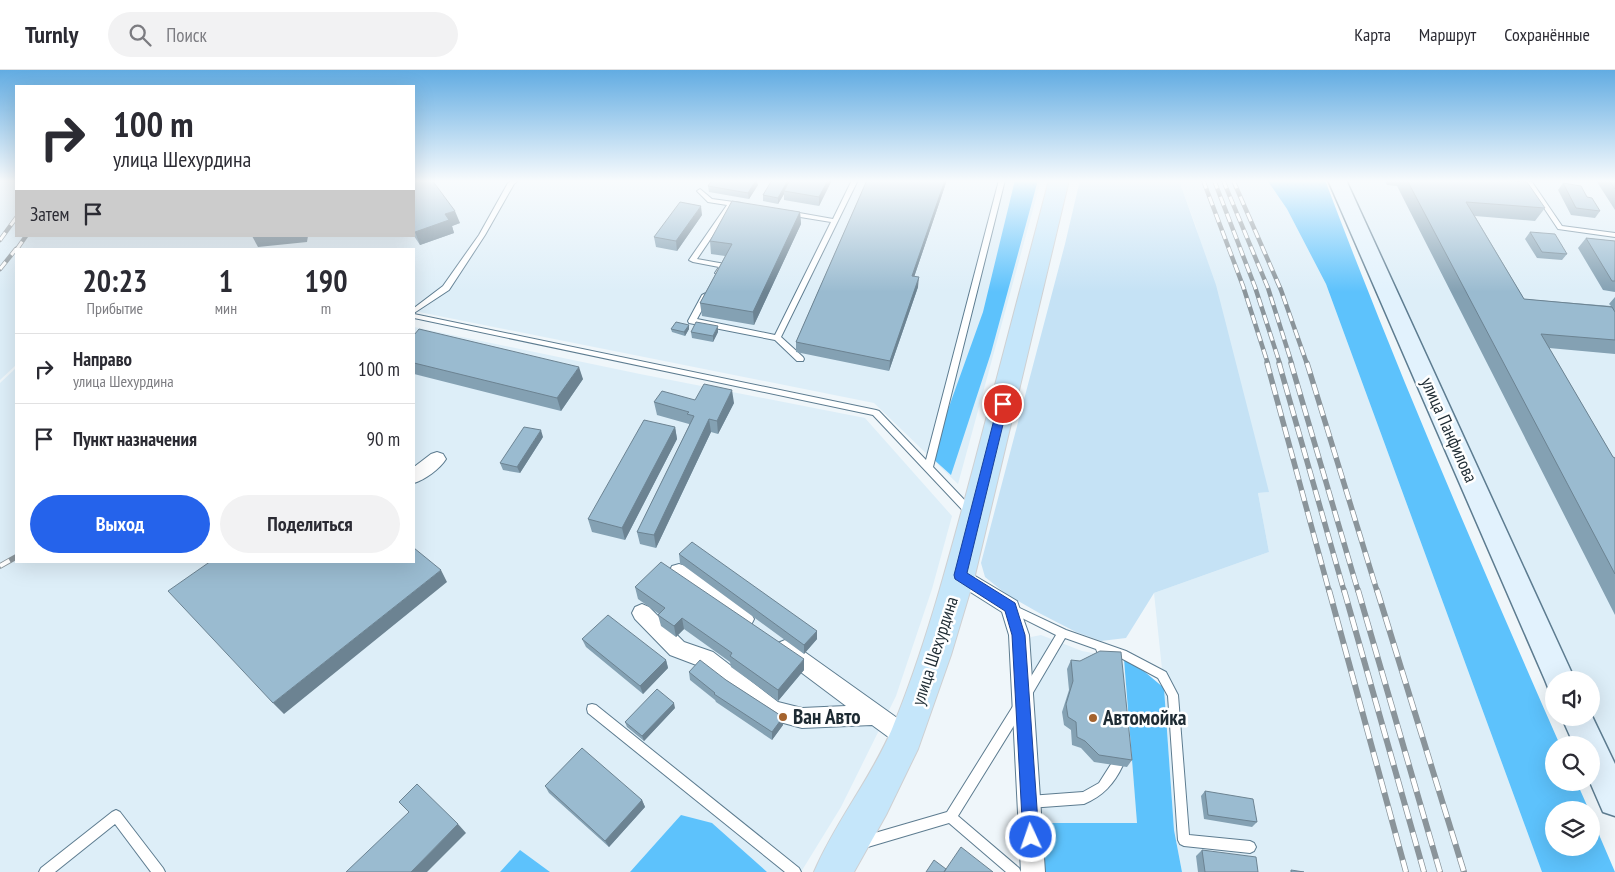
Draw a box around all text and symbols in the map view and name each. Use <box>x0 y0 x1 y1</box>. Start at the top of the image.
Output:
search box <box>108 12 458 57</box>
text: Turnly <box>25 19 78 50</box>
icon: search <box>126 21 154 49</box>
text: Поиск <box>166 23 207 47</box>
text: Карта <box>1354 23 1391 46</box>
text: Маршрут <box>1419 23 1476 46</box>
text: Сохранённые <box>1504 23 1590 46</box>
text: 100 m <box>113 101 194 147</box>
icon: right <box>30 105 95 170</box>
text: улица Шехурдина <box>113 145 251 173</box>
icon: arrive <box>79 200 107 228</box>
text: Затем <box>30 202 69 226</box>
text: 20:23 <box>82 261 147 300</box>
text: 1 <box>219 261 233 300</box>
text: 190 <box>305 261 348 300</box>
text: Прибытие <box>87 298 143 318</box>
text: мин <box>215 298 237 318</box>
text: m <box>321 298 331 318</box>
text: Направо <box>73 347 132 371</box>
icon: right <box>30 355 58 383</box>
text: 100 m <box>358 357 400 381</box>
text: улица Шехурдина <box>73 371 174 391</box>
street label: улица Панфилова <box>1416 374 1483 486</box>
pin <box>982 383 1024 425</box>
icon: arrive <box>989 390 1017 418</box>
icon: arrive <box>30 425 58 453</box>
text: Пункт назначения <box>73 427 197 451</box>
text: 90 m <box>367 427 400 451</box>
button: Выход <box>30 495 210 553</box>
button: Поделиться <box>220 495 400 553</box>
street label: улица Шехурдина <box>906 593 963 708</box>
map controls <box>1545 671 1600 856</box>
button: sound <box>1545 671 1600 726</box>
place label: Ван Авто <box>793 703 861 730</box>
place label: Автомойка <box>1102 704 1187 731</box>
marker: Ван Авто <box>777 711 789 723</box>
marker: Автомойка <box>1087 712 1099 724</box>
button: search <box>1545 736 1600 791</box>
button: layers <box>1545 801 1600 856</box>
position arrow <box>1004 810 1056 862</box>

